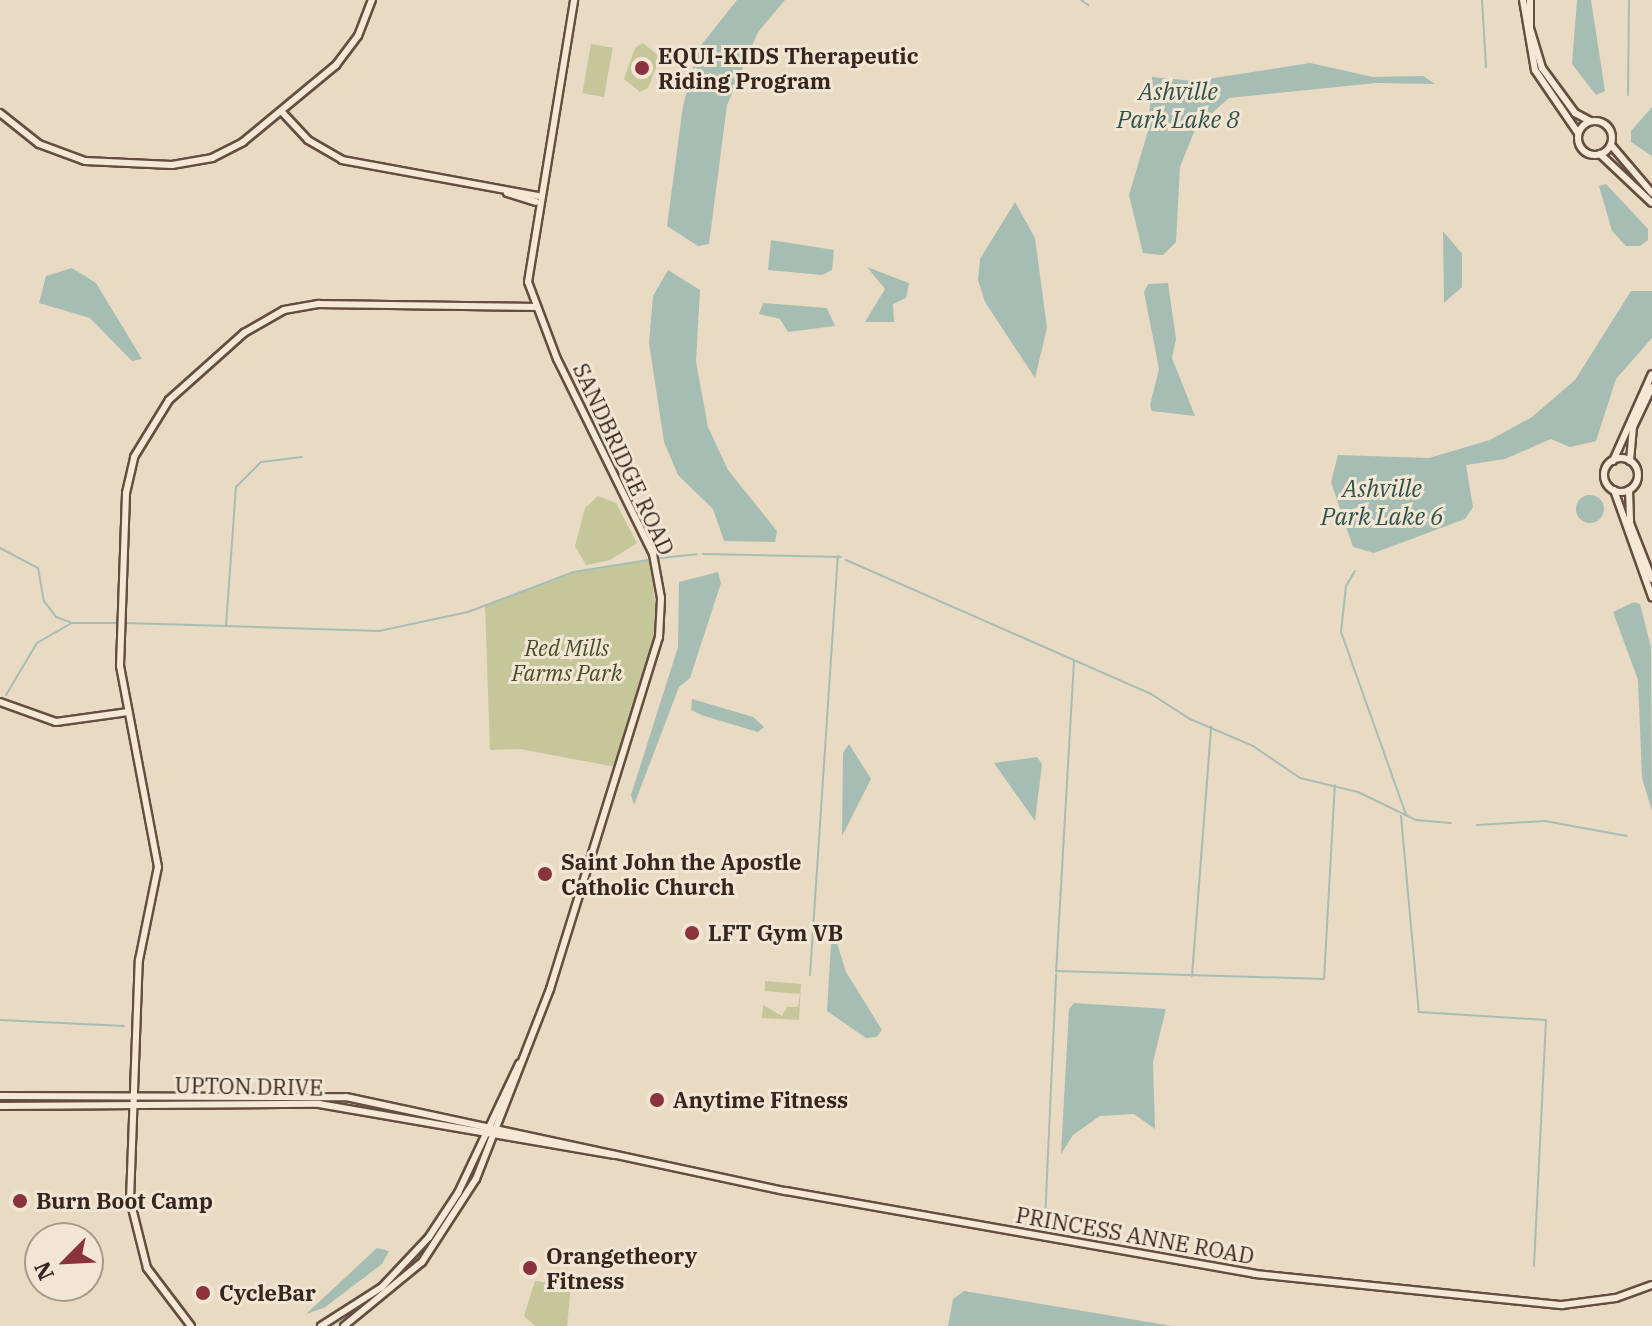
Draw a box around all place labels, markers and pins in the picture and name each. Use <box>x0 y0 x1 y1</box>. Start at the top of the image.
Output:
place label: EQUI-KIDS Therapeutic Riding Program <box>658 42 919 94</box>
marker: EQUI-KIDS Therapeutic Riding Program <box>633 59 651 77</box>
place label: Saint John the Apostle Catholic Church <box>561 848 801 900</box>
marker: Saint John the Apostle Catholic Church <box>536 865 554 883</box>
place label: LFT Gym VB <box>708 920 843 946</box>
marker: LFT Gym VB <box>683 924 701 942</box>
place label: Anytime Fitness <box>673 1087 848 1113</box>
marker: Anytime Fitness <box>648 1091 666 1109</box>
place label: Burn Boot Camp <box>36 1188 213 1214</box>
marker: Burn Boot Camp <box>11 1192 29 1210</box>
place label: Orangetheory Fitness <box>546 1242 697 1294</box>
marker: Orangetheory Fitness <box>521 1259 539 1277</box>
place label: CycleBar <box>219 1280 316 1306</box>
marker: CycleBar <box>194 1284 212 1302</box>

